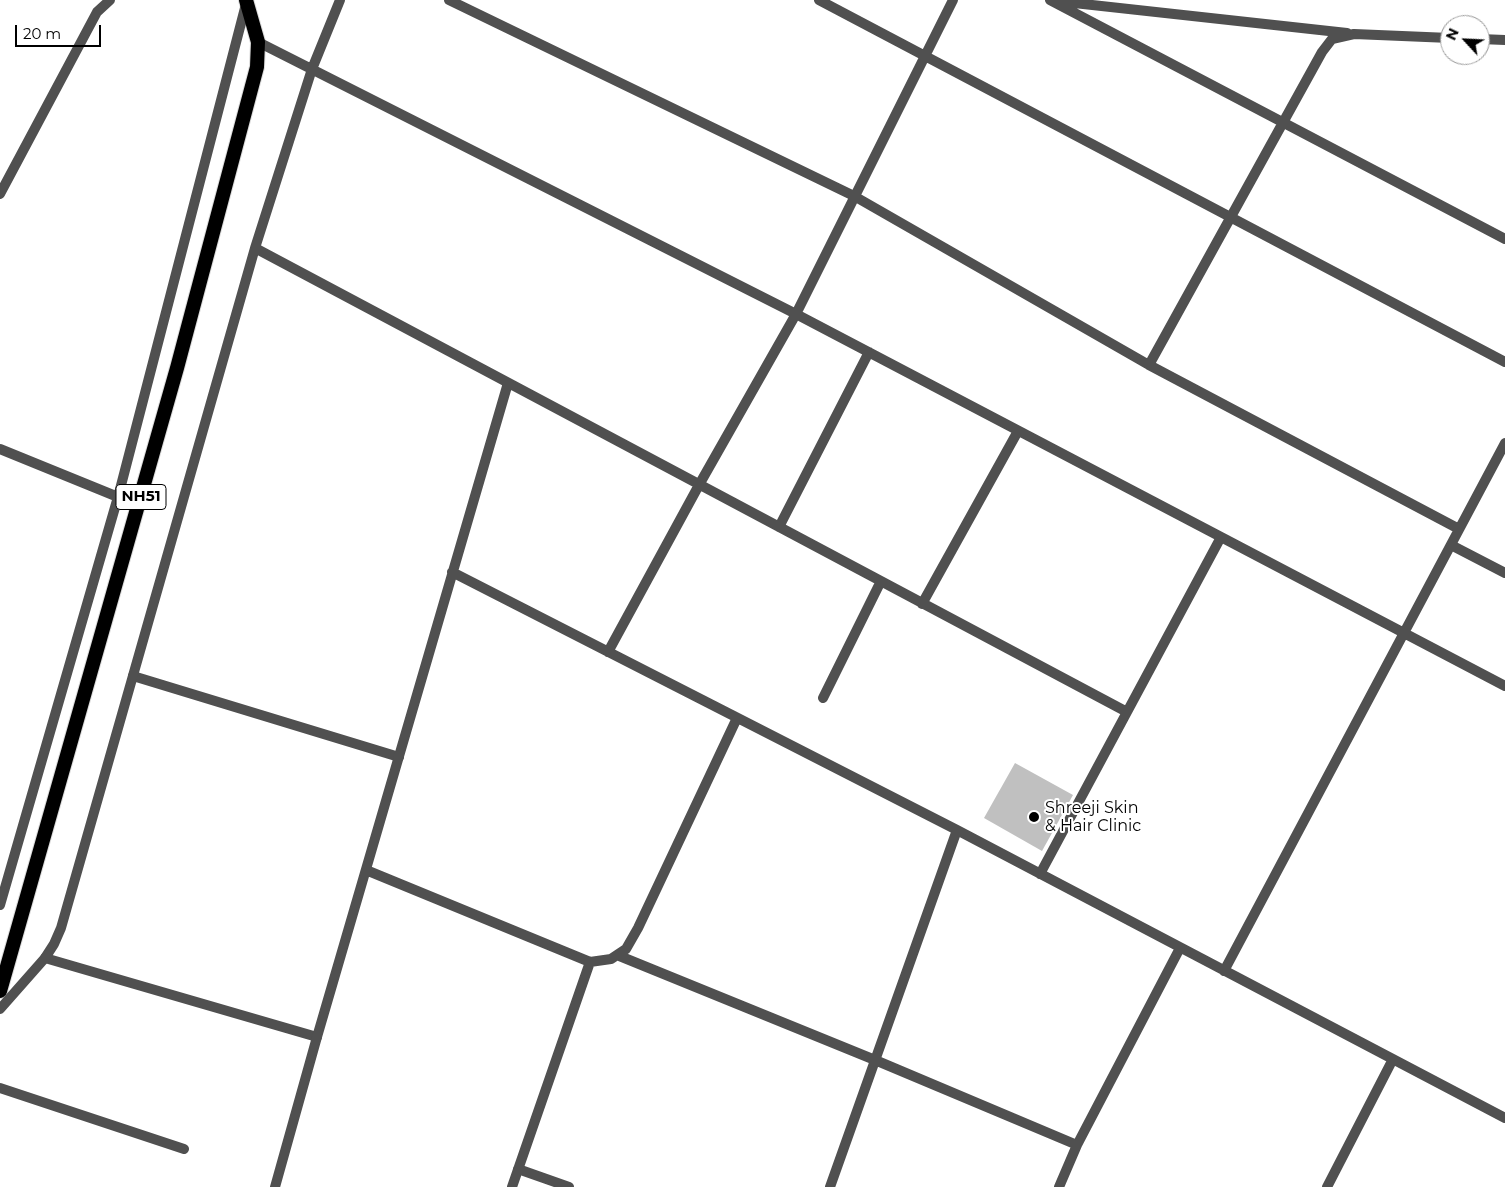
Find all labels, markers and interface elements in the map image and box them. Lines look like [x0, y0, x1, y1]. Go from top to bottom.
scale bar [18, 15, 104, 47]
north arrow [1440, 15, 1490, 65]
text: 20 m [23, 24, 61, 43]
text: N [1442, 25, 1463, 43]
road number: NH51 [116, 484, 166, 510]
place label: Shreeji Skin & Hair Clinic [1045, 798, 1141, 836]
marker: Shreeji Skin & Hair Clinic [1027, 810, 1041, 824]

